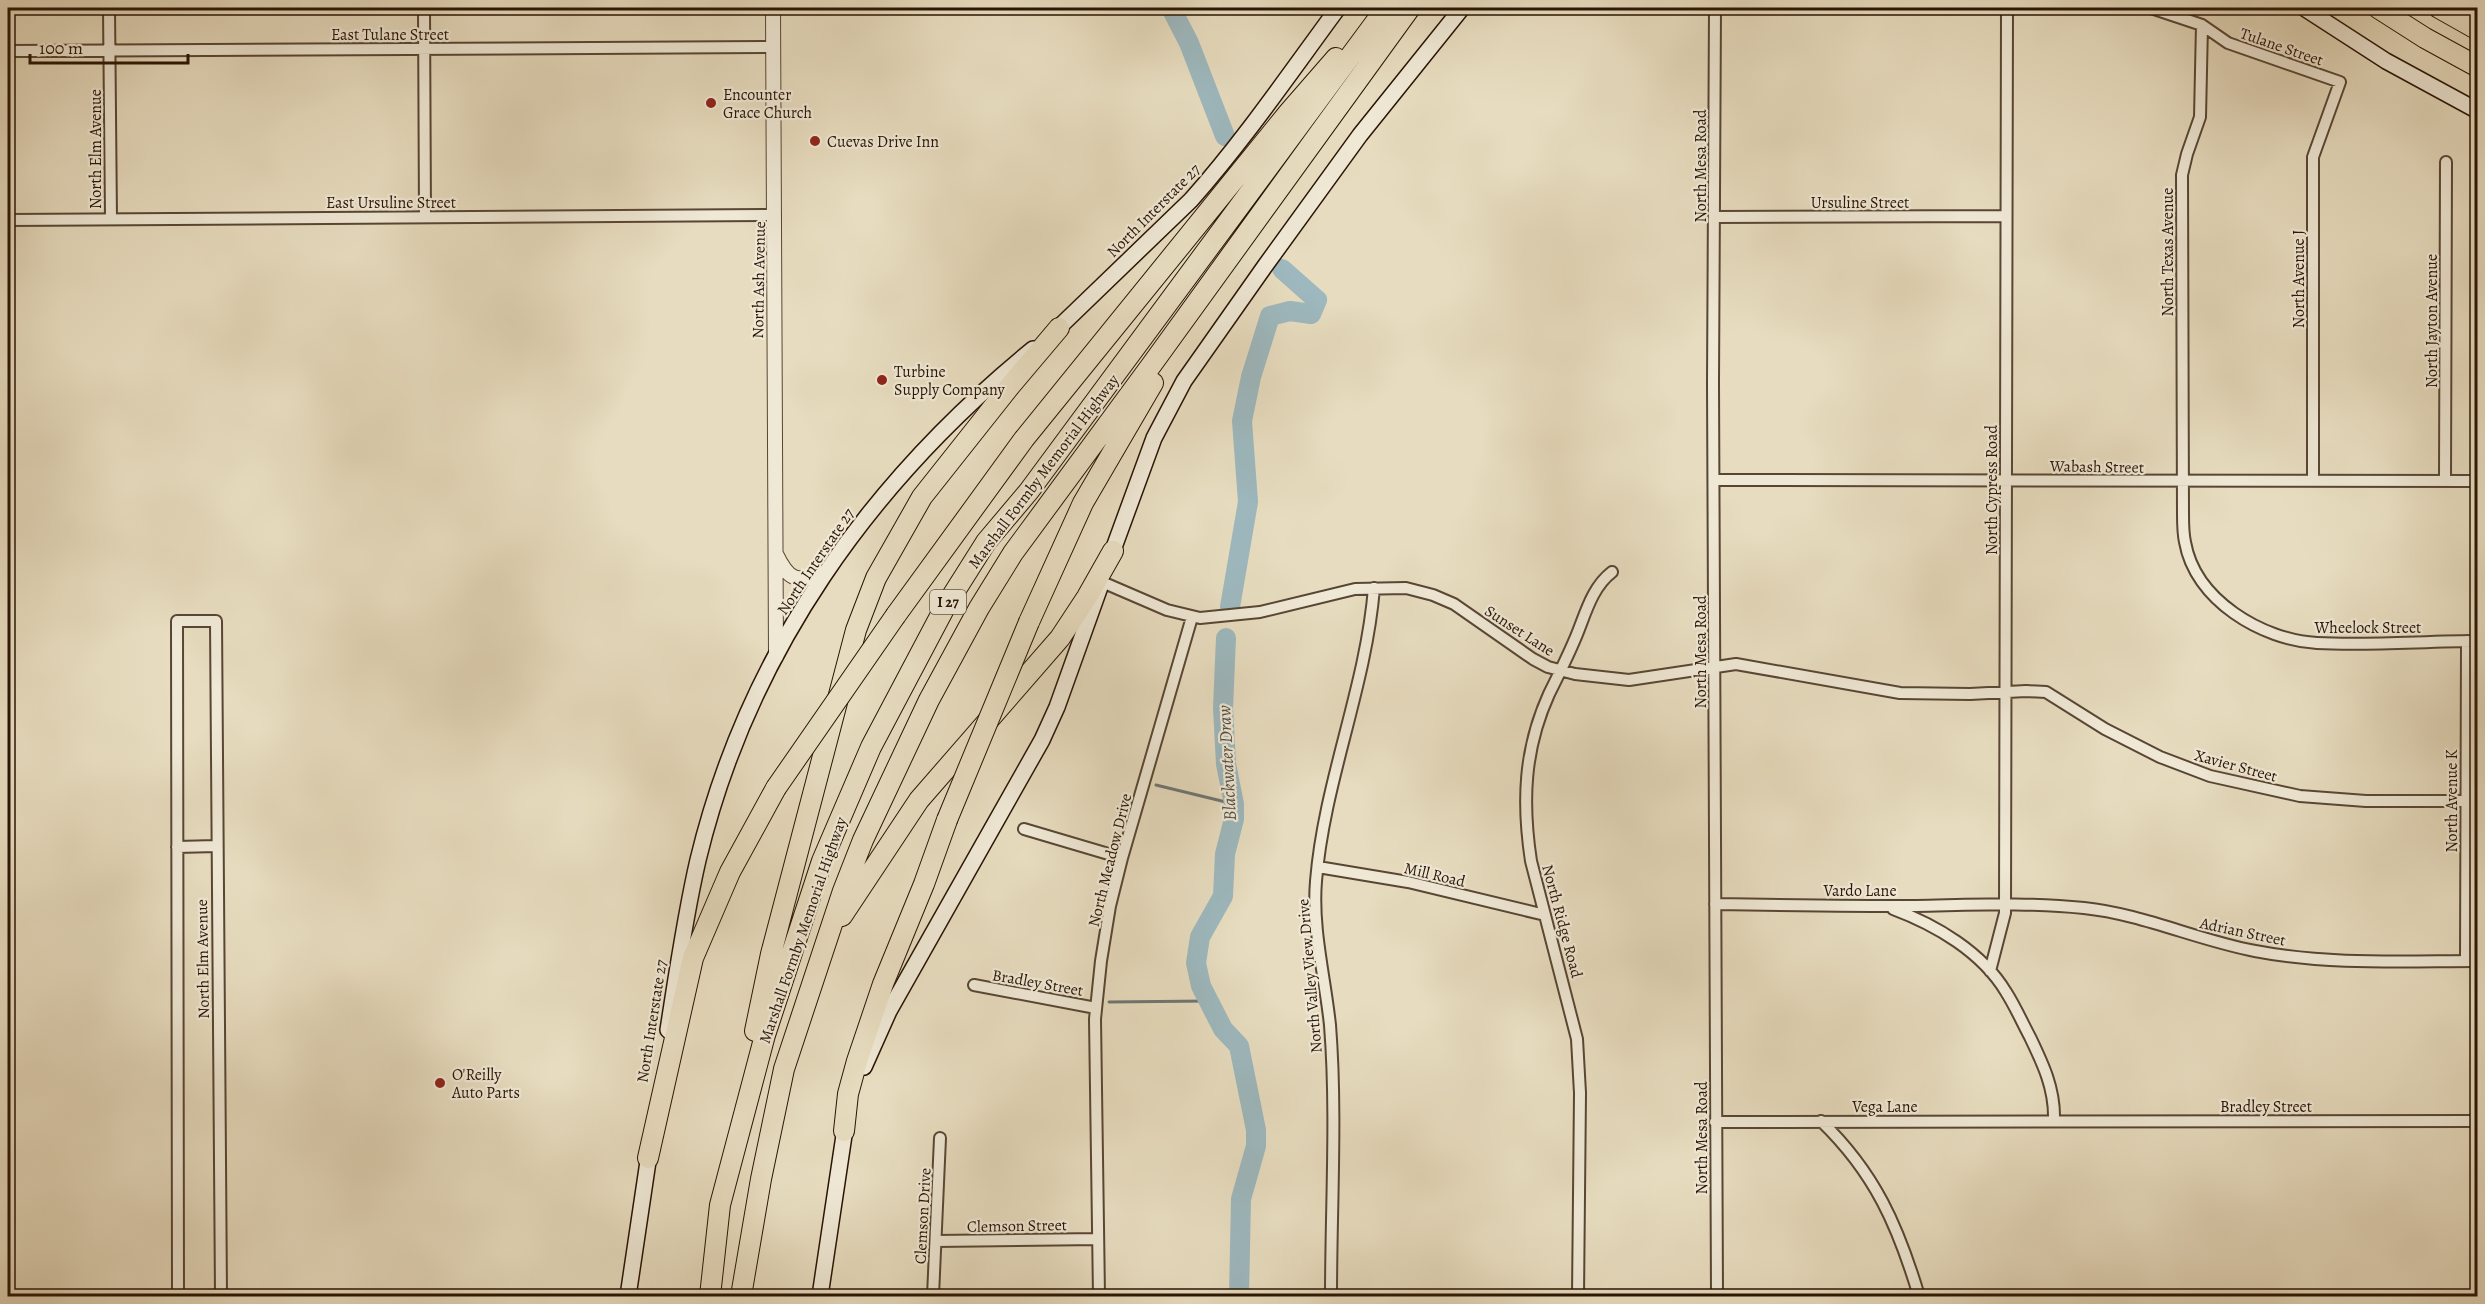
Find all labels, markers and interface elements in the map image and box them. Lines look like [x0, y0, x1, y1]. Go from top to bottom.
street label: Tulane Street [2237, 22, 2326, 71]
street label: East Tulane Street [331, 24, 449, 46]
scale bar [30, 27, 188, 65]
text: 100 m [39, 36, 83, 60]
place label: Encounter Grace Church [723, 84, 813, 124]
street label: North Elm Avenue [85, 89, 107, 209]
marker: Encounter Grace Church [704, 96, 718, 110]
street label: North Mesa Road [1690, 109, 1712, 223]
place label: Cuevas Drive Inn [827, 131, 939, 153]
marker: Cuevas Drive Inn [808, 134, 822, 148]
street label: North Interstate 27 [1102, 159, 1206, 262]
street label: North Texas Avenue [2157, 188, 2179, 316]
street label: East Ursuline Street [326, 192, 456, 214]
street label: Ursuline Street [1811, 192, 1909, 214]
street label: North Ash Avenue [747, 221, 771, 339]
street label: North Avenue J [2288, 230, 2310, 328]
street label: North Jayton Avenue [2421, 254, 2443, 388]
place label: Turbine Supply Company [894, 361, 1006, 401]
street label: Marshall Formby Memorial Highway [963, 369, 1125, 573]
marker: Turbine Supply Company [875, 373, 889, 387]
street label: North Cypress Road [1981, 425, 2003, 555]
street label: Wabash Street [2049, 455, 2144, 479]
street label: North Interstate 27 [772, 504, 860, 619]
road number: I 27 [930, 590, 966, 614]
street label: North Mesa Road [1690, 595, 1712, 709]
street label: Sunset Lane [1480, 600, 1559, 662]
street label: Wheelock Street [2314, 617, 2421, 639]
water label: Blackwater Draw [1212, 704, 1242, 821]
street label: Xavier Street [2192, 744, 2280, 788]
street label: North Avenue K [2441, 749, 2463, 853]
street label: North Meadow Drive [1083, 791, 1137, 929]
street label: Marshall Formby Memorial Highway [754, 813, 852, 1047]
street label: Mill Road [1402, 857, 1468, 893]
street label: North Ridge Road [1536, 862, 1588, 981]
street label: Vardo Lane [1822, 880, 1897, 902]
street label: North Valley View Drive [1292, 898, 1328, 1054]
street label: North Elm Avenue [191, 899, 215, 1019]
street label: Adrian Street [2197, 912, 2288, 952]
street label: North Interstate 27 [631, 958, 673, 1084]
street label: Bradley Street [991, 964, 1085, 1002]
place label: O'Reilly Auto Parts [451, 1064, 520, 1104]
marker: O'Reilly Auto Parts [433, 1076, 447, 1090]
street label: North Mesa Road [1691, 1081, 1713, 1195]
street label: Vega Lane [1851, 1096, 1918, 1118]
street label: Bradley Street [2220, 1096, 2312, 1118]
street label: Clemson Drive [909, 1167, 937, 1265]
street label: Clemson Street [967, 1214, 1067, 1238]

